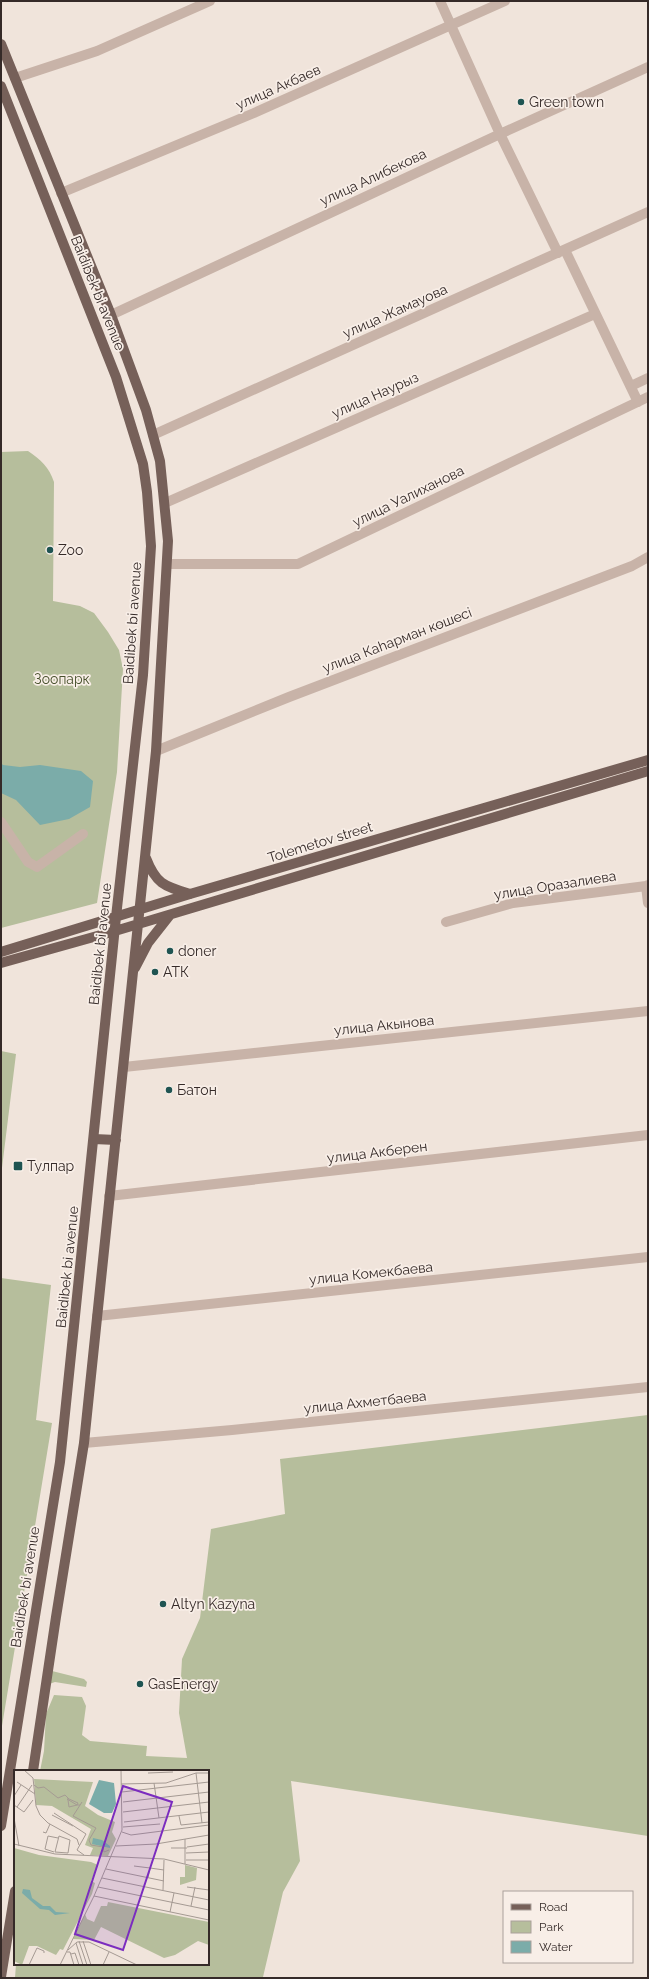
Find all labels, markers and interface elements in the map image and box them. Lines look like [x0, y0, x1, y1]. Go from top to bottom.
street label: улица Акбаев [233, 61, 323, 113]
place label: Green town [529, 94, 604, 110]
marker: Green town [516, 97, 526, 107]
street label: улица Алибекова [317, 145, 429, 209]
street label: Baidibek bi avenue [68, 233, 128, 353]
street label: улица Жамауова [340, 281, 450, 341]
street label: улица Наурыз [329, 369, 421, 421]
street label: улица Уалиханова [350, 462, 466, 530]
place label: Zoo [58, 542, 83, 558]
marker: Zoo [45, 545, 55, 555]
street label: Baidibek bi avenue [120, 561, 144, 685]
street label: улица Каһарман көшесі [320, 604, 474, 676]
park label: Зоопарк [34, 671, 90, 687]
street label: Tolemetov street [266, 818, 375, 866]
street label: улица Оразалиева [493, 867, 617, 903]
street label: Baidibek bi avenue [86, 882, 114, 1006]
place label: doner [178, 943, 216, 959]
marker: doner [165, 946, 175, 956]
place label: АТК [163, 964, 189, 980]
marker: АТК [150, 967, 160, 977]
street label: улица Акынова [333, 1012, 435, 1038]
place label: Батон [177, 1082, 217, 1098]
marker: Батон [164, 1085, 174, 1095]
street label: улица Акберен [326, 1138, 428, 1166]
place label: Тулпар [27, 1158, 75, 1174]
marker: Тулпар [12, 1160, 24, 1172]
street label: Baidibek bi avenue [53, 1205, 81, 1329]
street label: улица Комекбаева [308, 1259, 434, 1287]
street label: улица Ахметбаева [303, 1388, 427, 1416]
street label: Baidibek bi avenue [8, 1525, 42, 1649]
place label: Altyn Kazyna [171, 1596, 255, 1612]
marker: Altyn Kazyna [158, 1599, 168, 1609]
place label: GasEnergy [148, 1676, 219, 1692]
marker: GasEnergy [135, 1679, 145, 1689]
inset map [14, 1770, 209, 1965]
legend [503, 1891, 633, 1963]
text: Road [539, 1900, 568, 1914]
text: Park [539, 1920, 564, 1934]
text: Water [539, 1940, 573, 1954]

